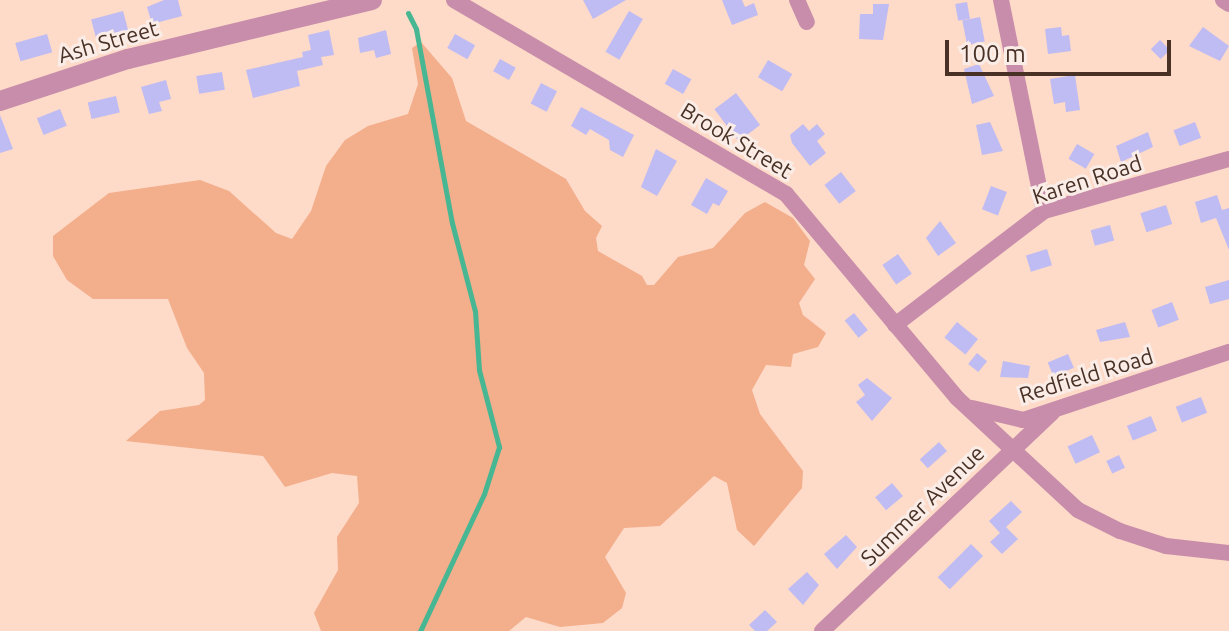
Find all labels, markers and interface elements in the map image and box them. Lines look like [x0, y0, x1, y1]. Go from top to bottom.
street label: Ash Street [55, 14, 161, 68]
scale bar [949, 24, 1175, 74]
text: 100 m [959, 40, 1026, 67]
street label: Brook Street [676, 96, 798, 184]
street label: Karen Road [1029, 149, 1145, 209]
street label: Redfield Road [1016, 342, 1156, 408]
street label: Summer Avenue [855, 439, 989, 571]

